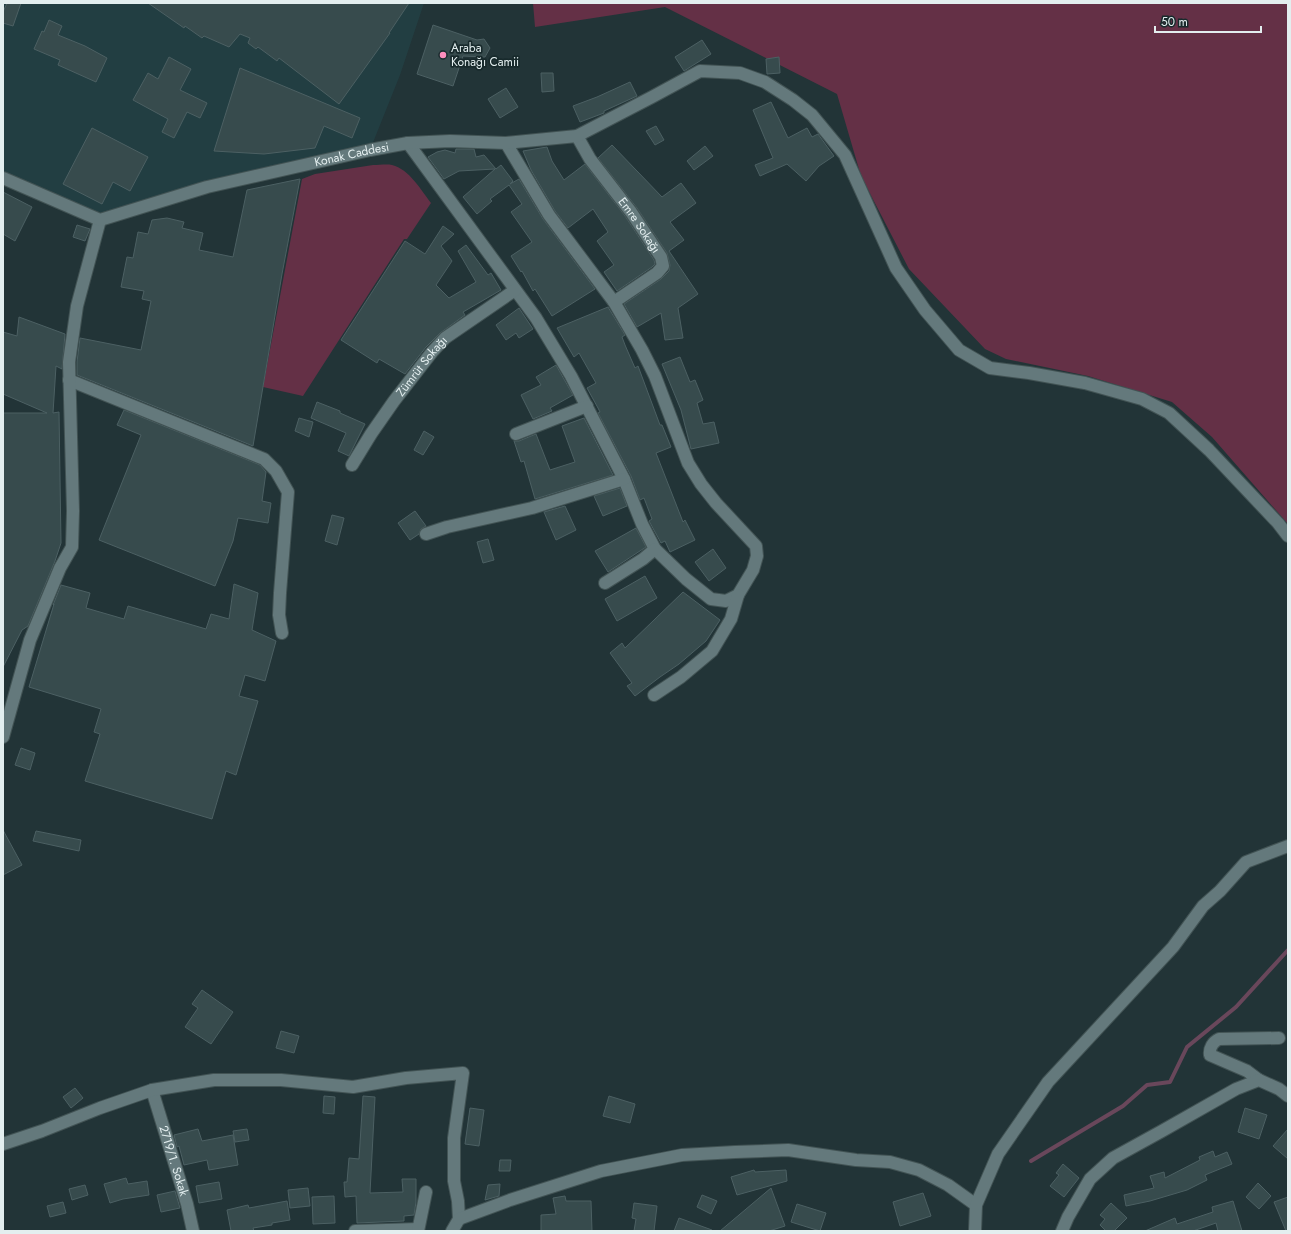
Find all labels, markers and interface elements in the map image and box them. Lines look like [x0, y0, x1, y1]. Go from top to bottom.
scale bar [1155, 8, 1261, 34]
text: 50 m [1161, 13, 1188, 31]
place label: Araba Konağı Camii [451, 39, 519, 71]
marker: Araba Konağı Camii [438, 50, 448, 60]
street label: Konak Caddesi [313, 138, 390, 171]
street label: Emre Sokağı [614, 194, 665, 257]
street label: Zümrüt Sokağı [392, 332, 452, 400]
street label: 2719/1. Sokak [154, 1123, 193, 1199]

